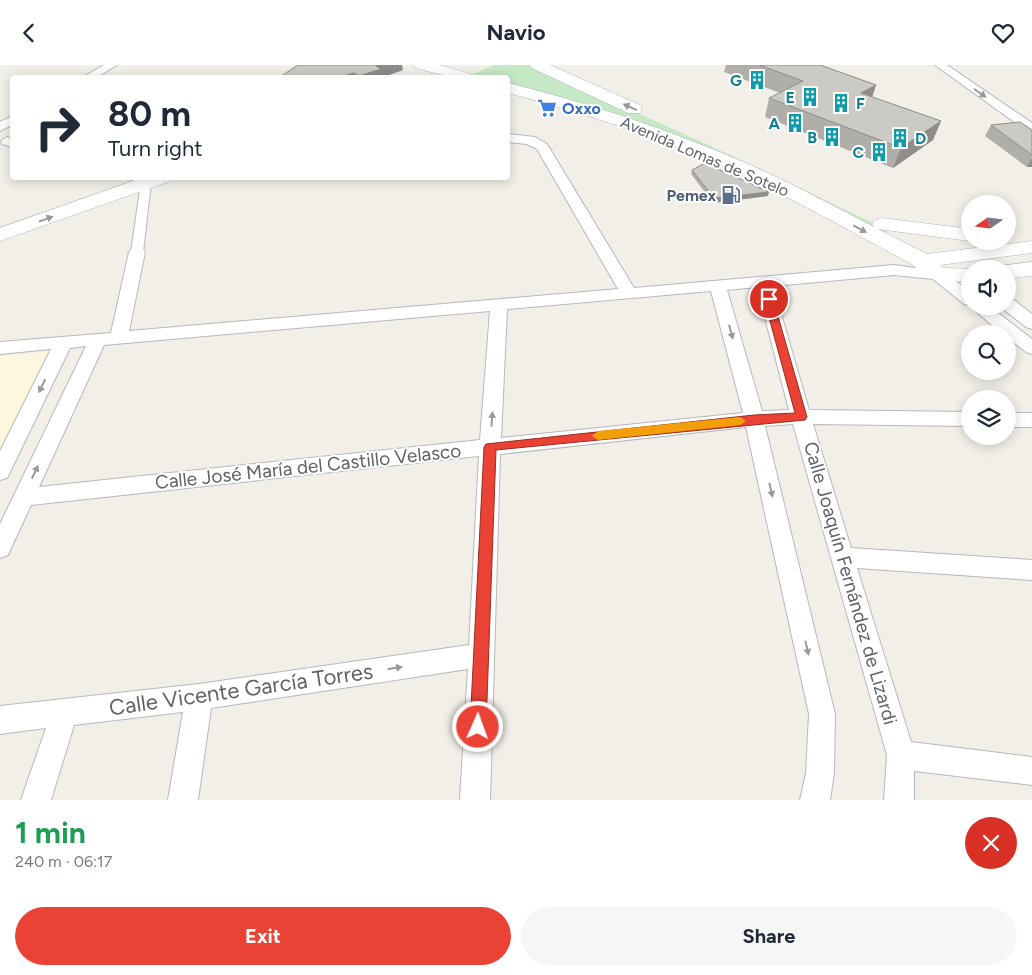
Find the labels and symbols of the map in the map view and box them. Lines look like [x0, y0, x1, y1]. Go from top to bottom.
building icon: G [746, 69, 768, 91]
place label: G [730, 71, 742, 90]
building icon: E [799, 86, 821, 108]
place label: E [786, 88, 795, 107]
one-way arrow [973, 88, 987, 98]
building icon: F [830, 92, 852, 114]
place label: F [856, 94, 865, 113]
supermarket icon: Oxxo [536, 97, 558, 119]
place label: Oxxo [562, 99, 601, 118]
one-way arrow [623, 103, 637, 111]
street label: Avenida Lomas de Sotelo [618, 112, 792, 201]
building icon: A [784, 112, 806, 134]
place label: A [769, 114, 781, 133]
building icon: B [821, 126, 843, 148]
building icon: D [889, 127, 911, 149]
place label: B [807, 128, 817, 147]
place label: D [915, 129, 926, 148]
building icon: C [868, 141, 890, 163]
place label: C [852, 143, 864, 162]
fuel station icon: Pemex [720, 184, 742, 206]
place label: Pemex [667, 186, 716, 205]
north arrow [961, 195, 1016, 250]
one-way arrow [39, 215, 54, 223]
one-way arrow [853, 225, 868, 233]
pin [748, 278, 790, 320]
one-way arrow [727, 325, 735, 340]
one-way arrow [38, 379, 46, 394]
one-way arrow [488, 411, 496, 427]
street label: Calle José María del Castillo Velasco [154, 439, 462, 494]
street label: Calle Joaquín Fernández de Lizardi [799, 439, 902, 727]
one-way arrow [31, 465, 39, 479]
one-way arrow [767, 483, 775, 498]
one-way arrow [803, 641, 811, 656]
street label: Calle Vicente García Torres [107, 658, 375, 721]
one-way arrow [388, 664, 404, 672]
position arrow [451, 700, 503, 752]

